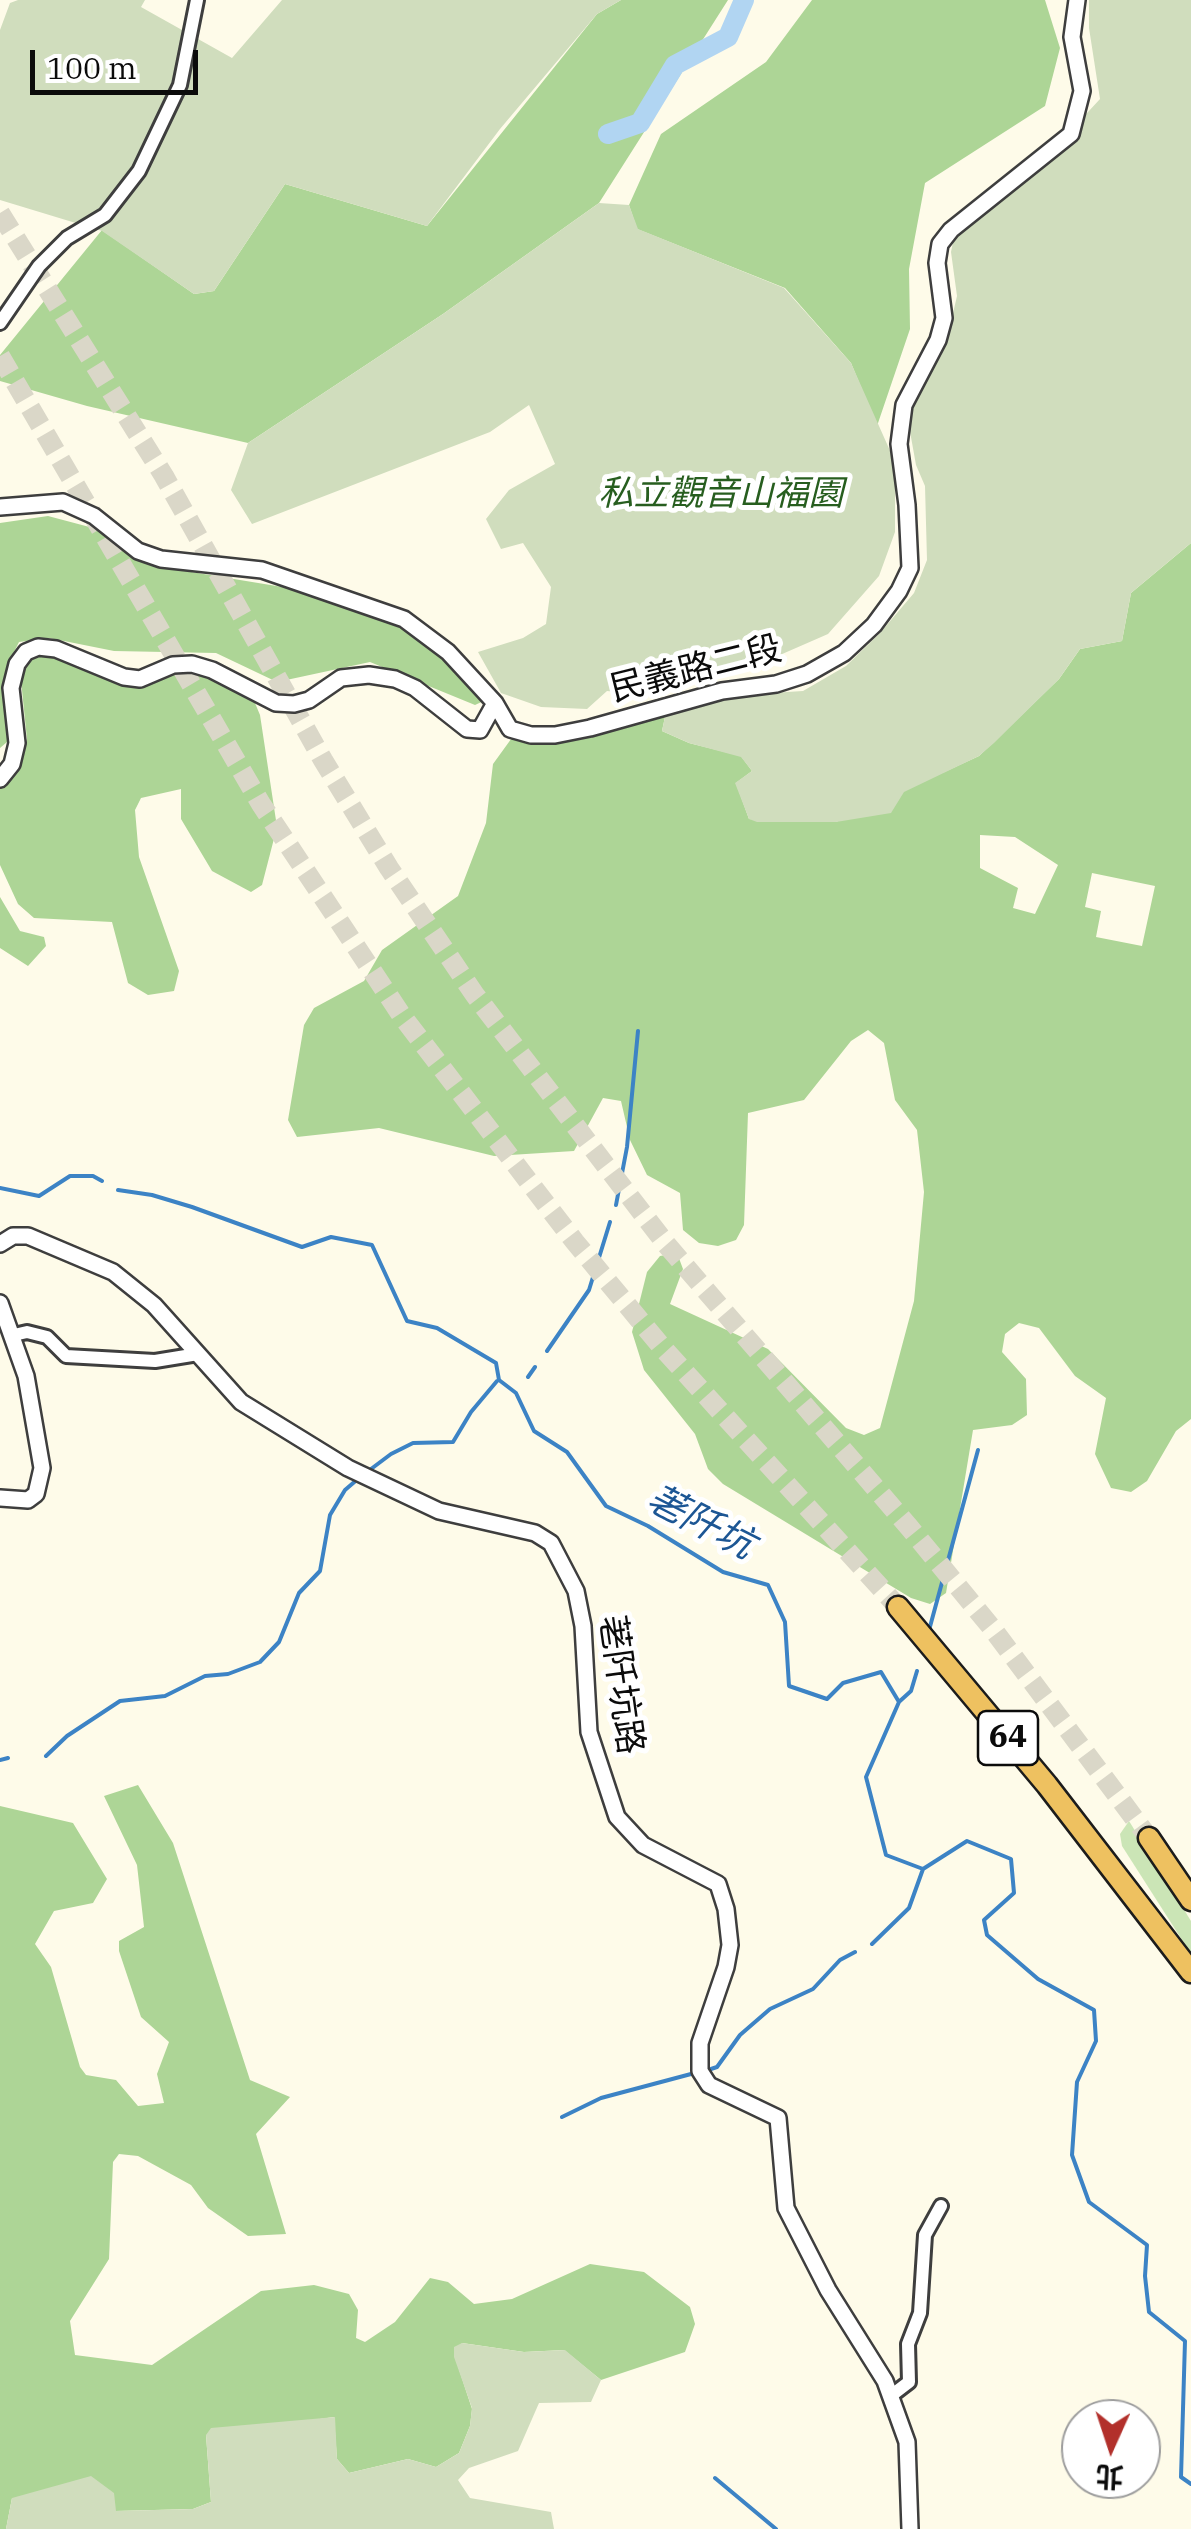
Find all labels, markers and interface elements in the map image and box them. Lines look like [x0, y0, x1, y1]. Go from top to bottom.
scale bar [35, 30, 202, 92]
text: 100 m [47, 48, 137, 87]
park label: 私立觀音山福園 [599, 474, 843, 516]
street label: 民義路二段 [606, 628, 786, 712]
water label: 荖阡坑 [639, 1477, 761, 1569]
street label: 荖阡坑路 [589, 1613, 651, 1757]
road number: 64 [978, 1711, 1038, 1765]
north arrow [1061, 2399, 1161, 2499]
text: 北 [1095, 2458, 1124, 2497]

